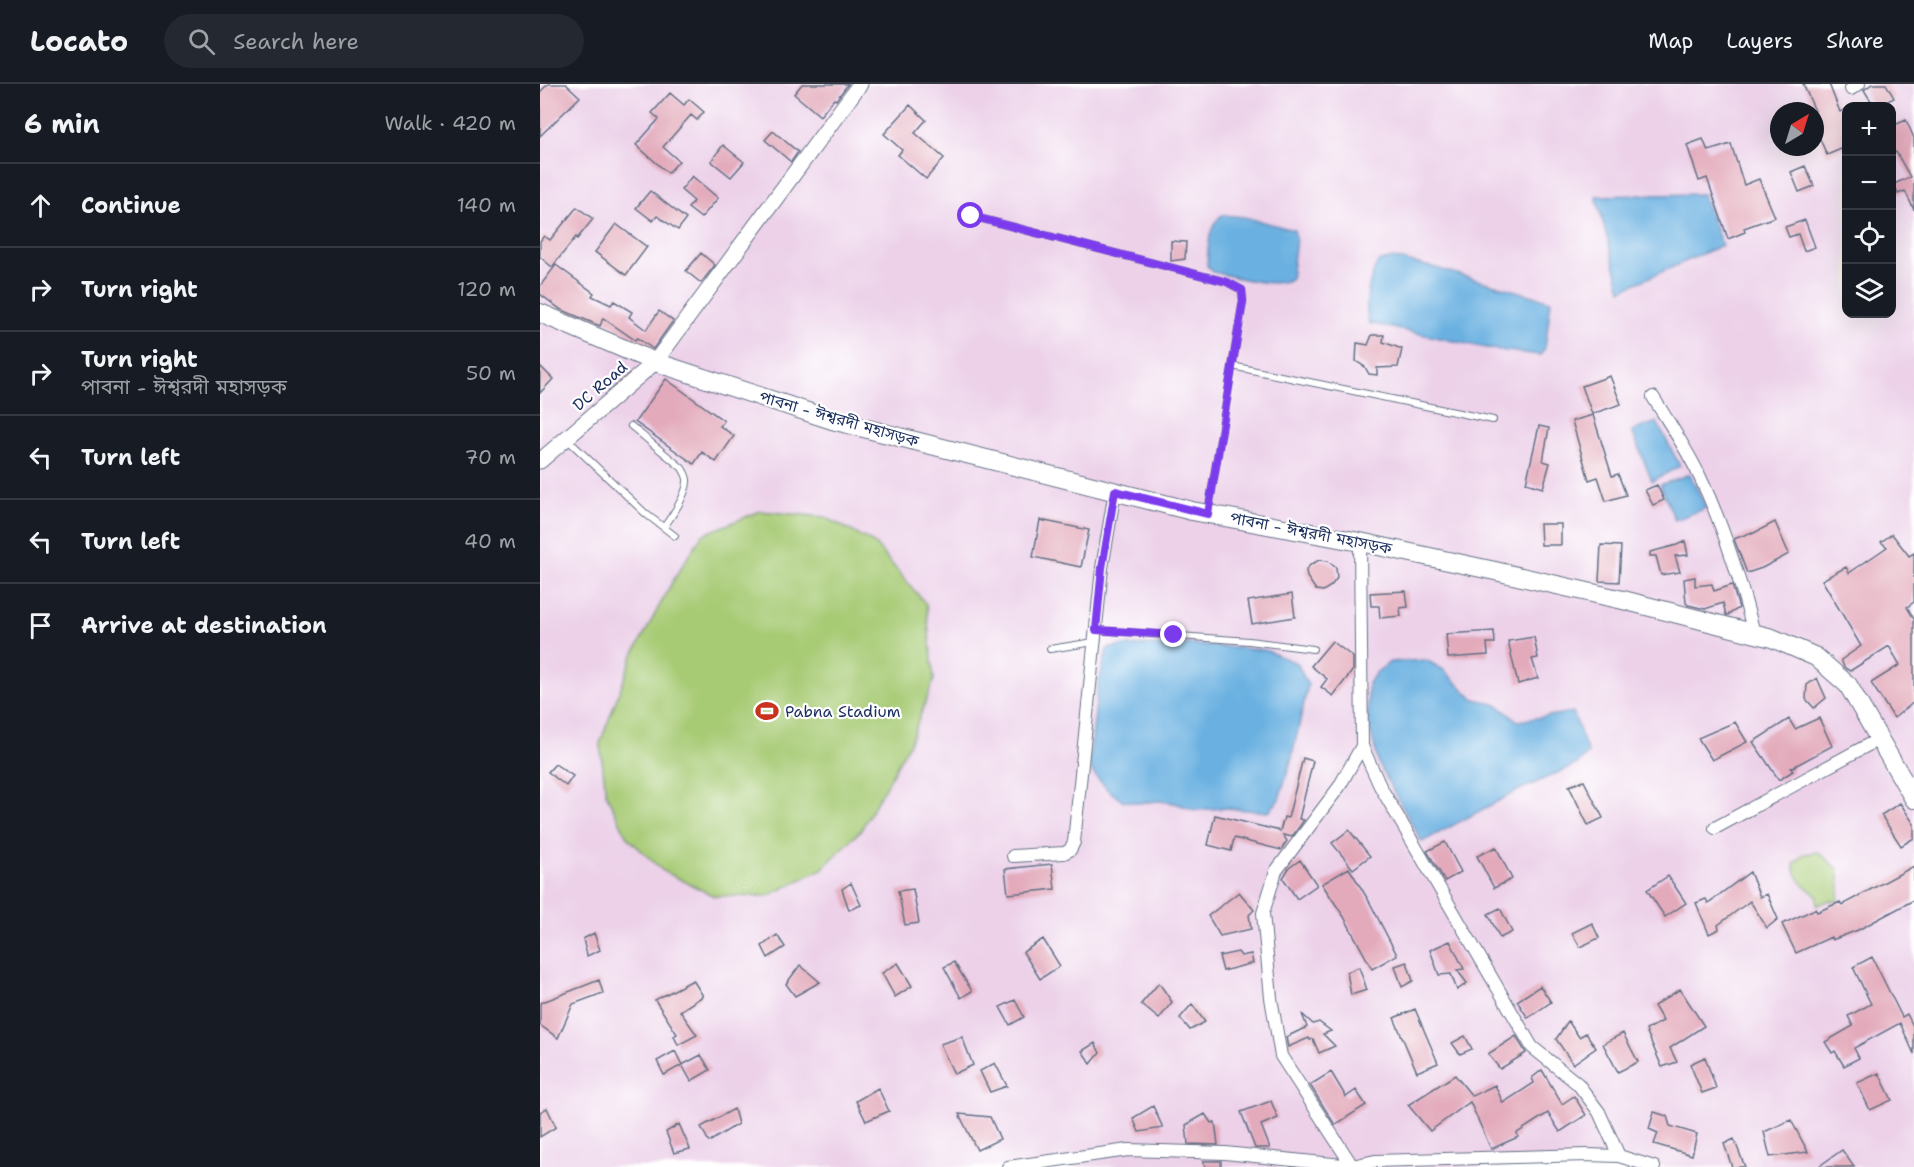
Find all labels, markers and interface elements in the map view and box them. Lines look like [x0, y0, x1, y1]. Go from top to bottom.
search box [164, 14, 584, 68]
text: Locato [30, 22, 128, 60]
icon: search [185, 25, 218, 58]
text: Search here [233, 27, 359, 56]
text: Map [1648, 27, 1693, 55]
text: Layers [1726, 27, 1793, 55]
text: Share [1826, 27, 1884, 55]
north arrow [1770, 102, 1824, 156]
map controls [1842, 102, 1896, 318]
button: + [1842, 102, 1896, 156]
text: 6 min [24, 106, 100, 141]
text: Walk · 420 m [384, 110, 516, 136]
button: − [1842, 156, 1896, 210]
icon: ahead [24, 189, 57, 222]
text: Continue [81, 191, 181, 220]
text: 140 m [457, 192, 516, 218]
route start [957, 202, 983, 228]
button: locate [1842, 210, 1896, 264]
button: layers [1842, 264, 1896, 318]
icon: right [24, 273, 57, 306]
text: Turn right [81, 275, 198, 304]
text: 120 m [457, 276, 516, 302]
text: Turn right [81, 345, 198, 374]
street label: DC Road [568, 356, 632, 416]
icon: right [24, 357, 57, 390]
text: 50 m [466, 360, 516, 386]
text: পাবনা - ঈশ্বরদী মহাসড়ক [81, 374, 287, 400]
street label: পাবনা - ঈশ্বরদী মহাসড়ক [757, 386, 922, 452]
icon: left [24, 441, 57, 474]
text: Turn left [81, 443, 180, 472]
text: 70 m [464, 444, 516, 470]
street label: পাবনা - ঈশ্বরদী মহাসড়ক [1228, 507, 1395, 559]
icon: left [24, 525, 57, 558]
text: Turn left [81, 527, 180, 556]
text: 40 m [464, 528, 516, 554]
icon: arrive [24, 609, 57, 642]
text: Arrive at destination [81, 611, 327, 640]
route end [1160, 621, 1186, 647]
sports icon: Pabna Stadium [754, 698, 780, 724]
place label: Pabna Stadium [785, 701, 901, 722]

